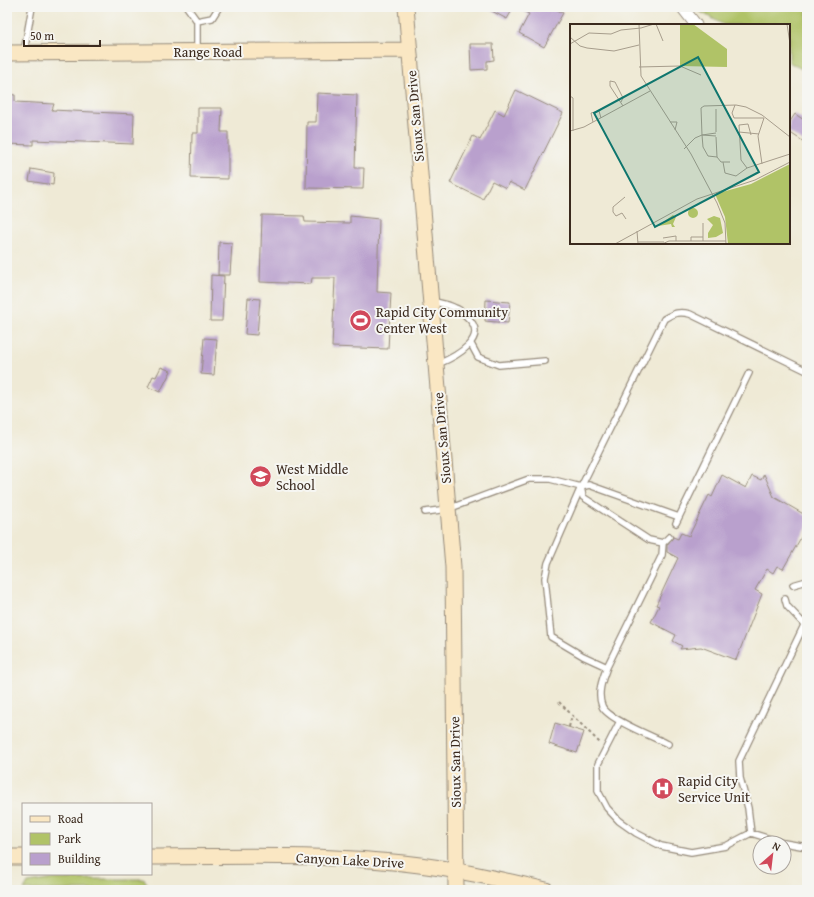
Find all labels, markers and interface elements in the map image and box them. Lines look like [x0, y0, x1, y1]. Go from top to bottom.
scale bar [24, 22, 100, 48]
inset map [570, 24, 790, 244]
text: 50 m [30, 27, 54, 44]
street label: Range Road [174, 42, 243, 62]
street label: Sioux San Drive [401, 69, 429, 162]
place label: Rapid City Community Center West [376, 302, 508, 338]
sports icon: Rapid City Community Center West [348, 307, 374, 333]
street label: Sioux San Drive [428, 391, 456, 484]
place label: West Middle School [276, 459, 349, 495]
school or university icon: West Middle School [248, 464, 274, 490]
street label: Sioux San Drive [444, 716, 466, 808]
place label: Rapid City Service Unit [678, 771, 750, 807]
hospital icon: Rapid City Service Unit [649, 776, 675, 802]
legend [22, 803, 152, 875]
text: Road [58, 810, 84, 827]
text: Park [58, 830, 82, 847]
north arrow [752, 835, 792, 875]
text: N [770, 837, 784, 855]
street label: Canyon Lake Drive [295, 847, 405, 873]
text: Building [58, 850, 101, 867]

